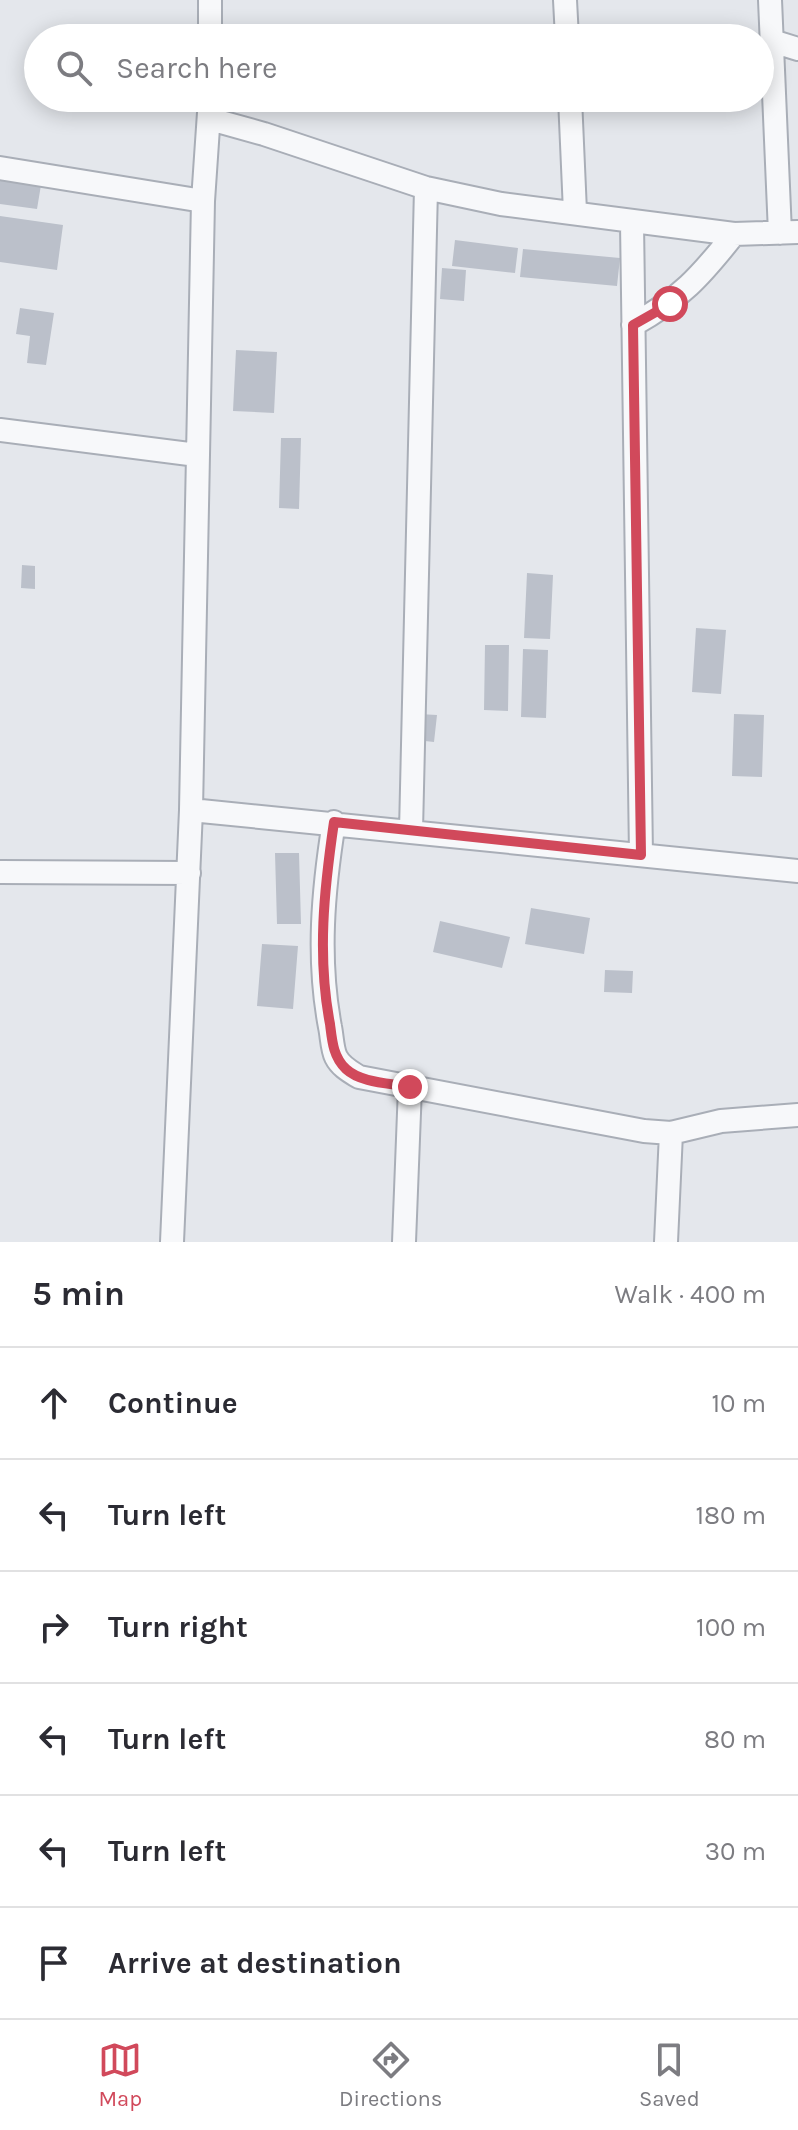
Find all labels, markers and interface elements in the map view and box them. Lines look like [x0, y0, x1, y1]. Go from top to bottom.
search box [24, 24, 774, 112]
icon: search [52, 46, 96, 90]
text: Search here [116, 50, 277, 86]
route start [652, 286, 688, 322]
route end [392, 1069, 428, 1105]
text: 5 min [32, 1274, 125, 1314]
text: Walk · 400 m [614, 1279, 766, 1310]
icon: ahead [32, 1381, 76, 1425]
text: Continue [108, 1385, 238, 1421]
text: 10 m [711, 1388, 766, 1419]
icon: left [32, 1493, 76, 1537]
text: Turn left [108, 1497, 226, 1533]
text: 180 m [696, 1500, 766, 1531]
icon: right [32, 1605, 76, 1649]
text: Turn right [108, 1609, 248, 1645]
text: 100 m [696, 1612, 766, 1643]
icon: left [32, 1717, 76, 1761]
text: Turn left [108, 1721, 226, 1757]
text: 80 m [704, 1724, 766, 1755]
icon: left [32, 1829, 76, 1873]
text: Turn left [108, 1833, 226, 1869]
text: 30 m [705, 1836, 766, 1867]
icon: arrive [32, 1941, 76, 1985]
text: Arrive at destination [108, 1945, 402, 1981]
tab: Map [98, 2038, 142, 2112]
tab: Directions [339, 2038, 442, 2112]
tab: Saved [639, 2038, 700, 2112]

